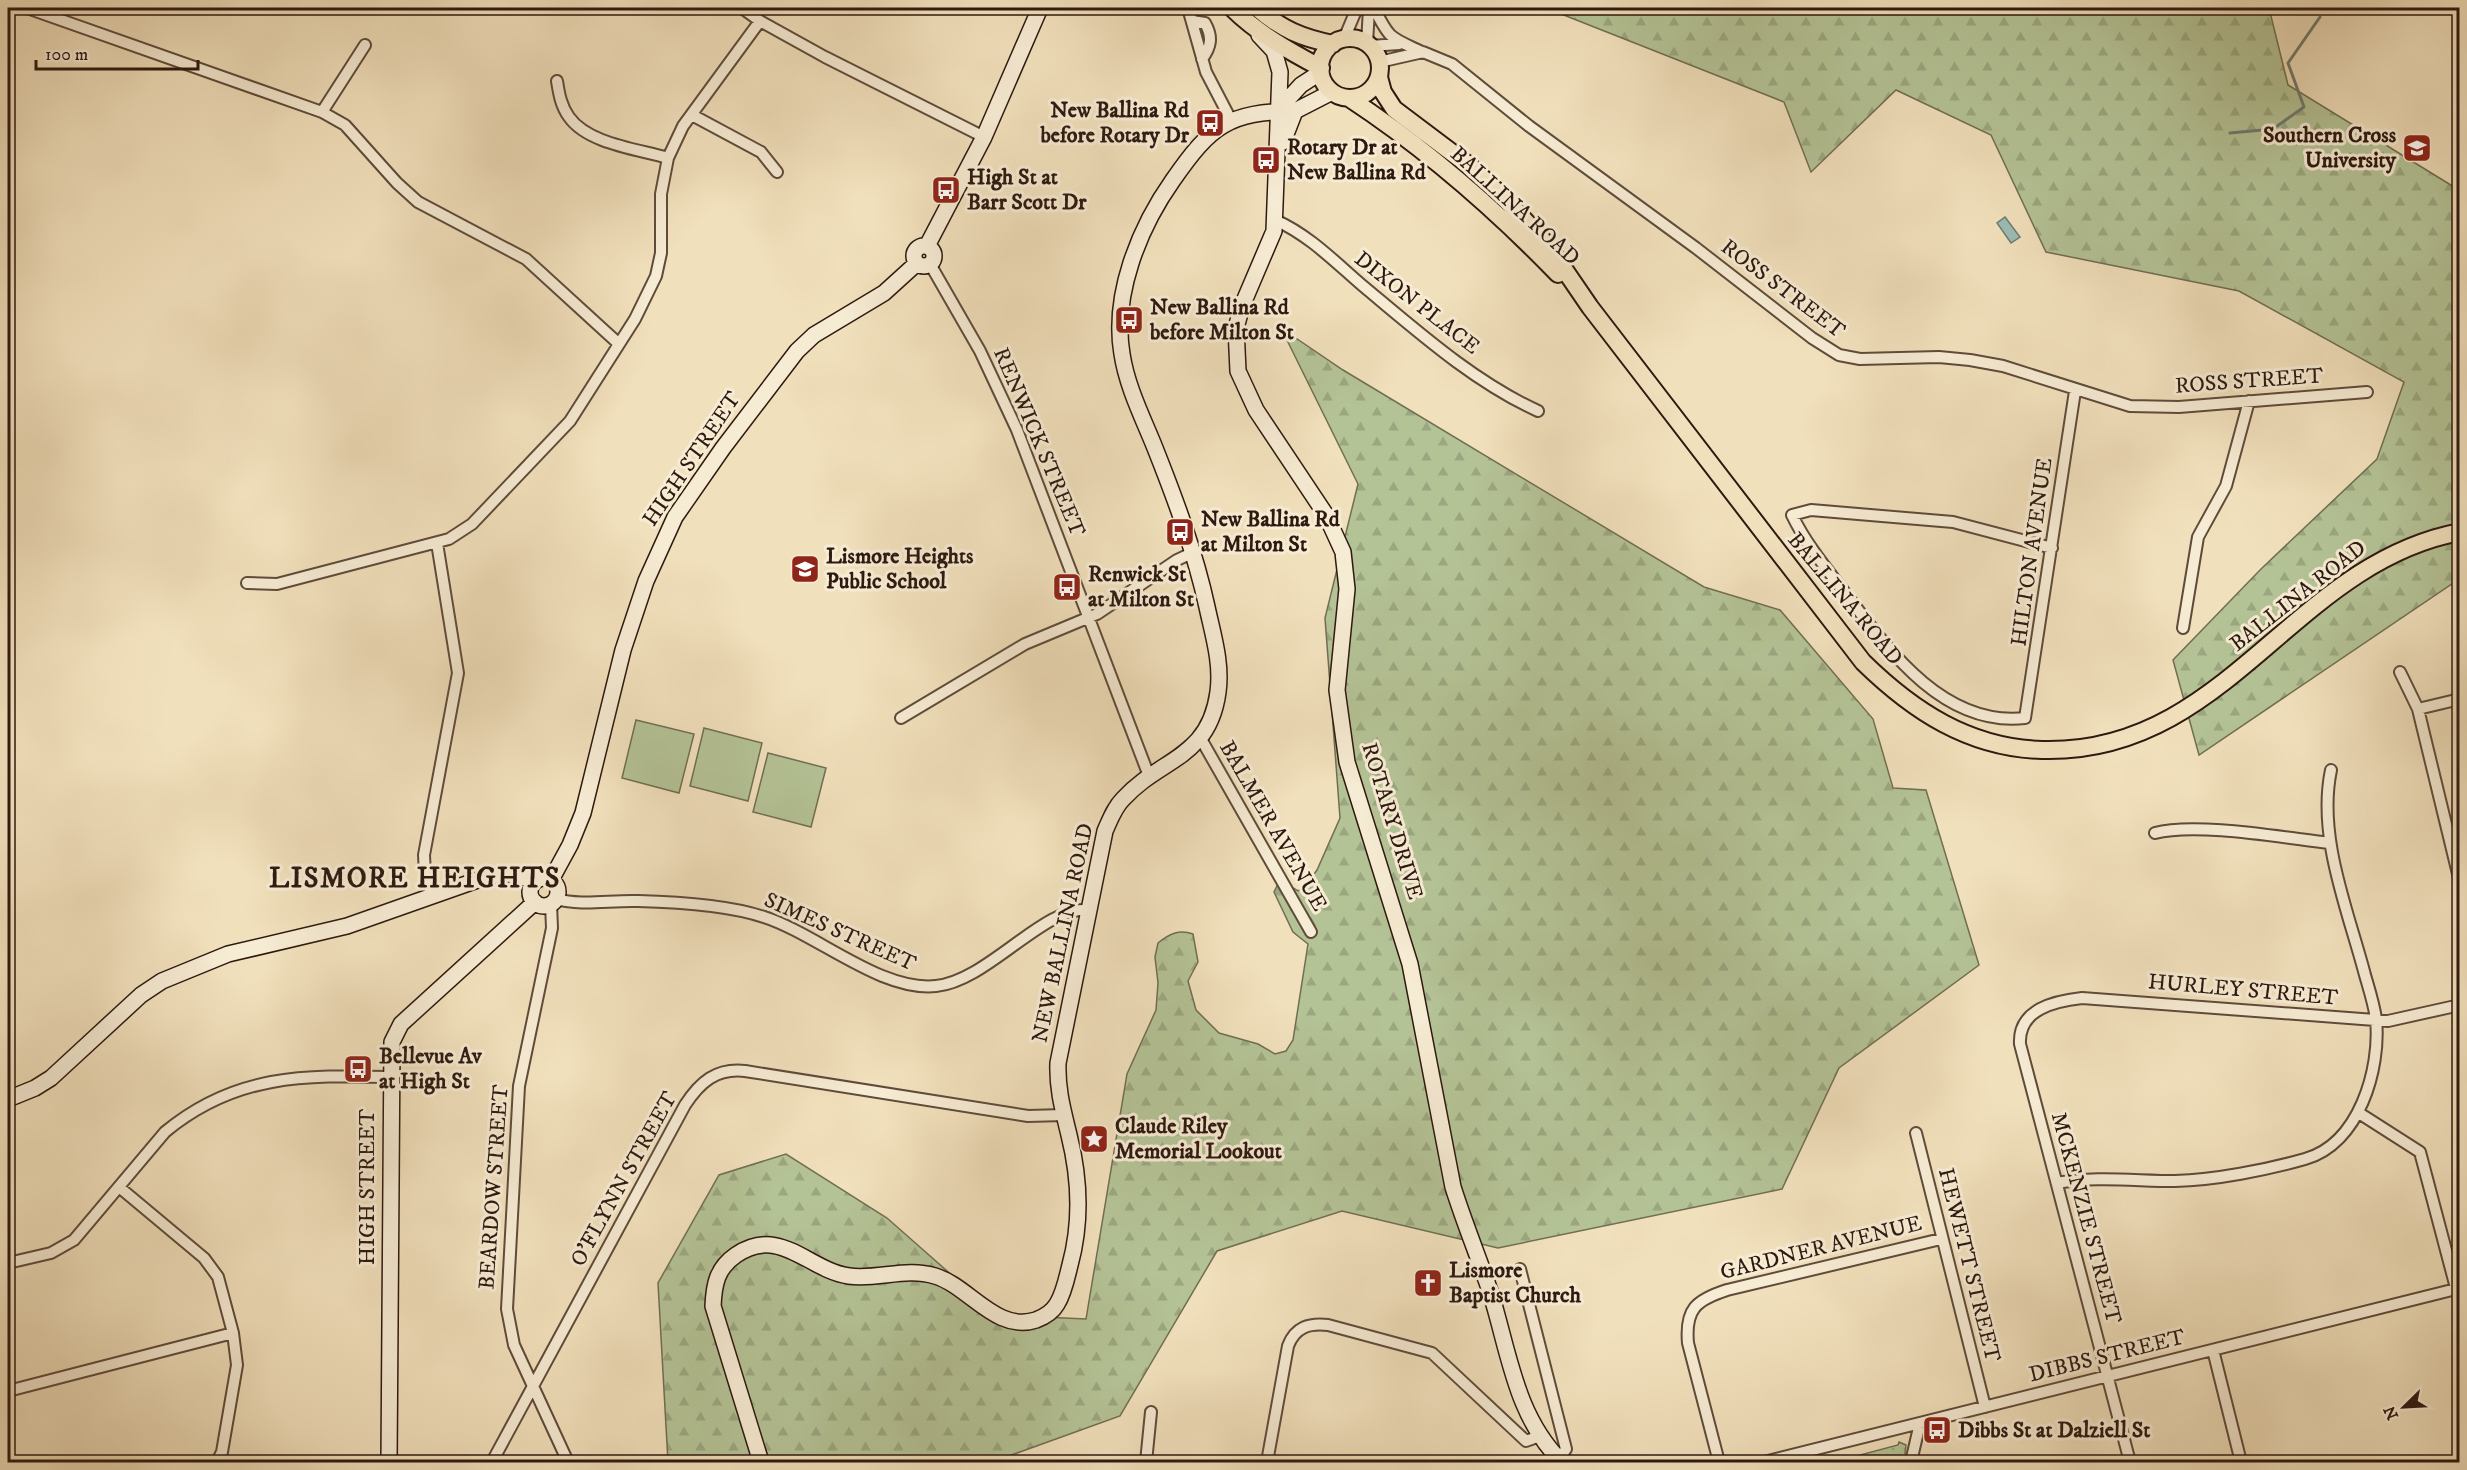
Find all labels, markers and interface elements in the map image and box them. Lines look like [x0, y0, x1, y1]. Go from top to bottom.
scale bar [36, 33, 198, 71]
text: 100 m [45, 44, 88, 66]
place label: New Ballina Rd before Rotary Dr [1040, 97, 1190, 149]
bus stop icon: New Ballina Rd before Rotary Dr [1194, 107, 1226, 139]
place label: Southern Cross University [2263, 122, 2397, 174]
school or university icon: Southern Cross University [2401, 132, 2433, 164]
place label: Rotary Dr at New Ballina Rd [1287, 134, 1427, 186]
street label: BALLINA ROAD [1445, 141, 1585, 271]
bus stop icon: Rotary Dr at New Ballina Rd [1250, 144, 1282, 176]
place label: High St at Barr Scott Dr [967, 164, 1087, 216]
bus stop icon: High St at Barr Scott Dr [930, 174, 962, 206]
street label: ROSS STREET [1716, 234, 1851, 345]
street label: DIXON PLACE [1349, 246, 1485, 360]
place label: New Ballina Rd before Milton St [1149, 294, 1294, 346]
bus stop icon: New Ballina Rd before Milton St [1113, 304, 1145, 336]
street label: RENWICK STREET [987, 343, 1091, 541]
street label: ROSS STREET [2174, 362, 2324, 400]
street label: HIGH STREET [637, 386, 747, 531]
street label: HILTON AVENUE [2005, 456, 2059, 648]
place label: New Ballina Rd at Milton St [1201, 506, 1341, 558]
bus stop icon: New Ballina Rd at Milton St [1164, 516, 1196, 548]
street label: BALLINA ROAD [1782, 527, 1908, 671]
street label: BALLINA ROAD [2225, 534, 2371, 658]
place label: Lismore Heights Public School [826, 543, 974, 595]
school or university icon: Lismore Heights Public School [789, 553, 821, 585]
place label: Renwick St at Milton St [1088, 561, 1194, 613]
bus stop icon: Renwick St at Milton St [1051, 571, 1083, 603]
street label: BALMER AVENUE [1213, 736, 1333, 916]
street label: ROTARY DRIVE [1355, 739, 1429, 903]
street label: NEW BALLINA ROAD [1027, 821, 1099, 1045]
district label: LISMORE HEIGHTS [269, 861, 561, 896]
street label: SIMES STREET [760, 886, 920, 978]
street label: HURLEY STREET [2147, 968, 2340, 1012]
place label: Bellevue Av at High St [379, 1043, 483, 1095]
bus stop icon: Bellevue Av at High St [342, 1053, 374, 1085]
street label: BEARDOW STREET [473, 1083, 515, 1290]
street label: O'FLYNN STREET [565, 1087, 683, 1271]
street label: HIGH STREET [354, 1108, 381, 1265]
street label: MCKENZIE STREET [2045, 1109, 2127, 1327]
place label: Claude Riley Memorial Lookout [1115, 1113, 1282, 1165]
place icon: Claude Riley Memorial Lookout [1078, 1123, 1110, 1155]
street label: HEWETT STREET [1932, 1165, 2006, 1365]
street label: GARDNER AVENUE [1717, 1210, 1925, 1286]
place label: Lismore Baptist Church [1449, 1257, 1581, 1309]
church icon: Lismore Baptist Church [1412, 1267, 1444, 1299]
street label: DIBBS STREET [2026, 1323, 2188, 1388]
north arrow [2374, 1377, 2434, 1437]
text: N [2379, 1403, 2403, 1423]
bus stop icon: Dibbs St at Dalziell St [1921, 1414, 1953, 1446]
place label: Dibbs St at Dalziell St [1958, 1417, 2150, 1444]

